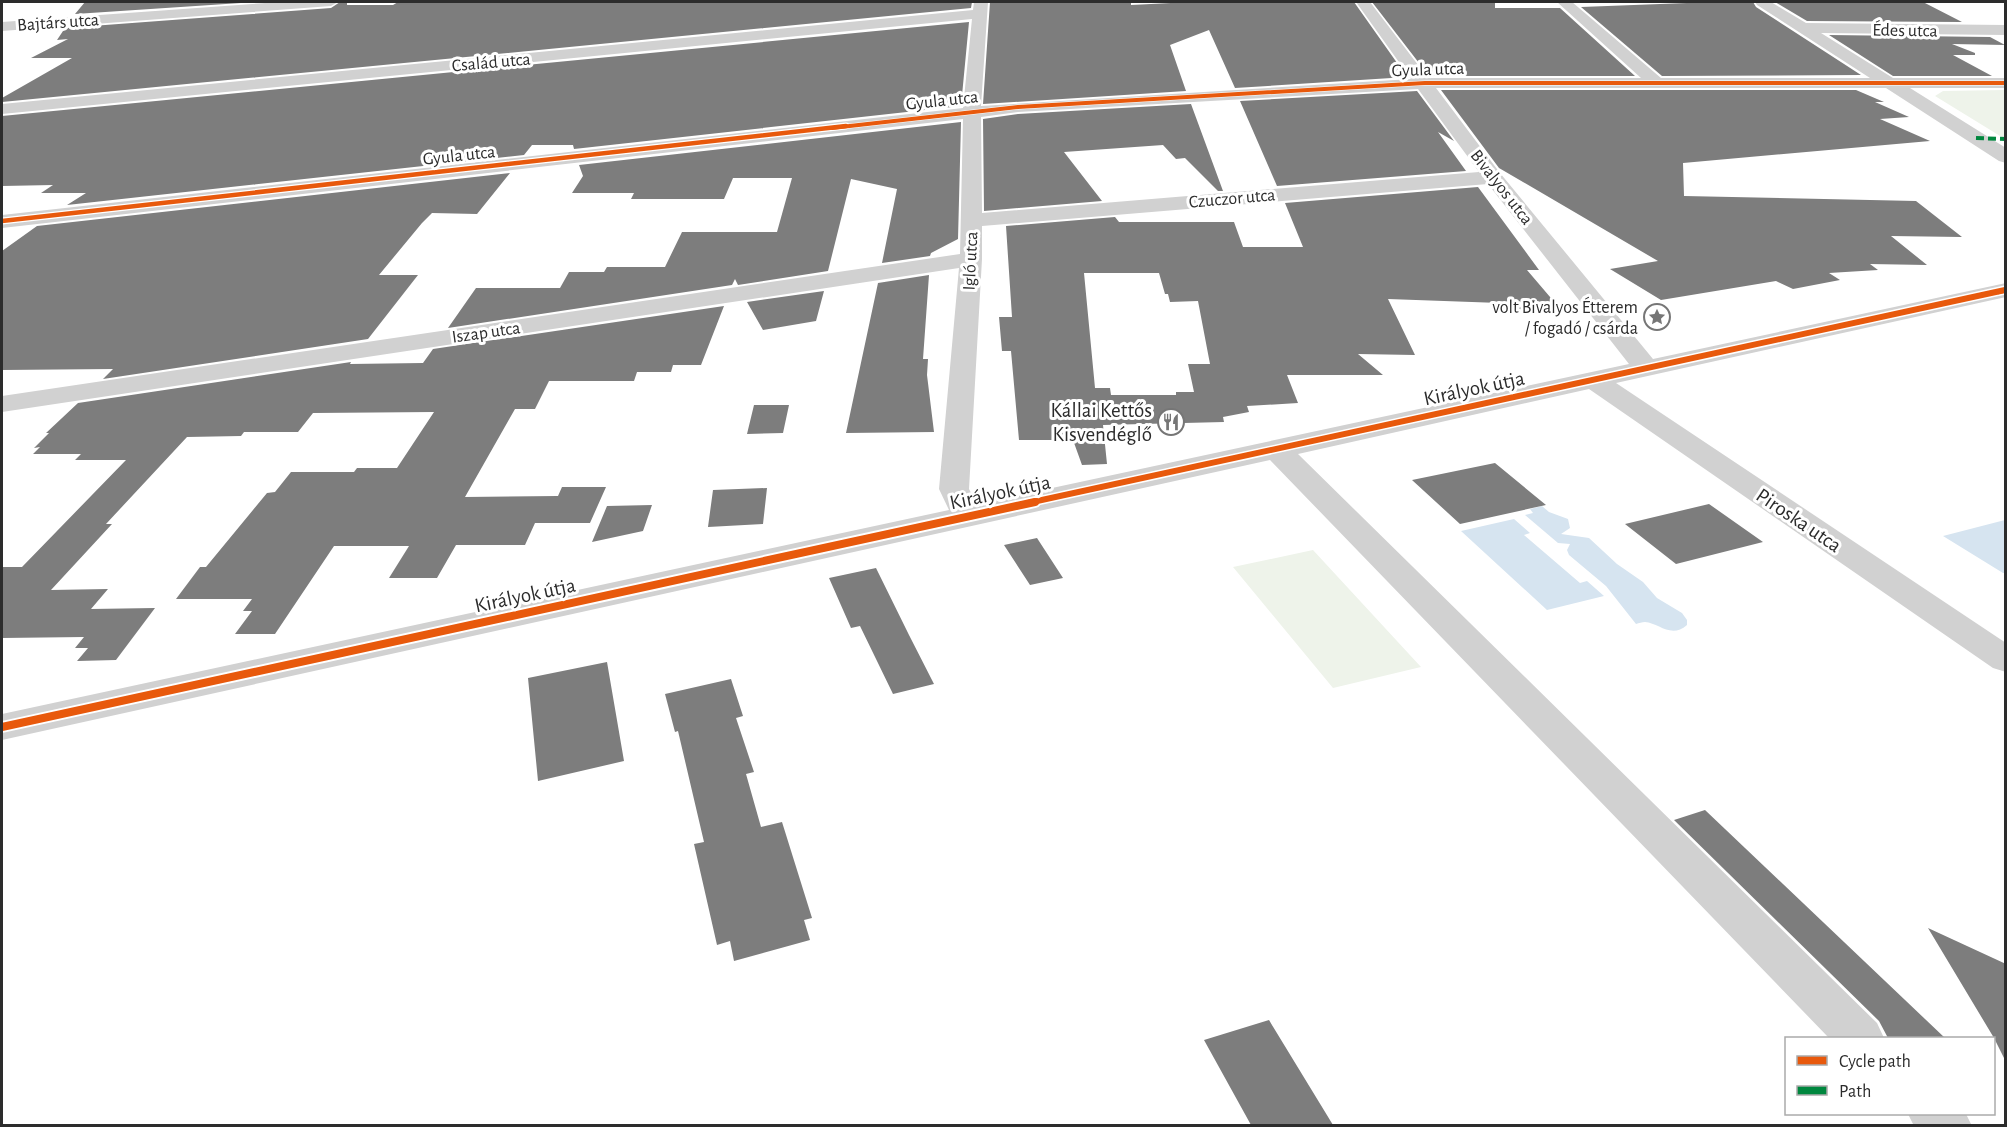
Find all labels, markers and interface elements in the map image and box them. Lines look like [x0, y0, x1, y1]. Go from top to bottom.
street label: Bajtárs utca [17, 11, 100, 35]
street label: Édes utca [1872, 18, 1938, 41]
street label: Család utca [451, 51, 531, 75]
street label: Gyula utca [1391, 60, 1465, 80]
street label: Gyula utca [905, 88, 979, 114]
street label: Gyula utca [422, 143, 496, 169]
street label: Bivalyos utca [1467, 147, 1536, 229]
street label: Czuczor utca [1188, 186, 1276, 212]
street label: Igló utca [960, 231, 982, 291]
place label: volt Bivalyos Étterem / fogadó / csárda [1492, 296, 1638, 338]
place icon: volt Bivalyos Étterem / fogadó / csárda [1642, 302, 1672, 332]
street label: Iszap utca [451, 319, 521, 347]
street label: Királyok útja [1422, 367, 1527, 409]
place label: Kállai Kettős Kisvendéglő [1051, 400, 1152, 445]
restaurant icon: Kállai Kettős Kisvendéglő [1156, 407, 1186, 437]
street label: Királyok útja [948, 471, 1053, 513]
street label: Piroska utca [1752, 484, 1845, 557]
street label: Királyok útja [473, 574, 578, 616]
legend [1785, 1037, 1995, 1115]
text: Cycle path [1839, 1053, 1911, 1071]
text: Path [1839, 1083, 1871, 1101]

